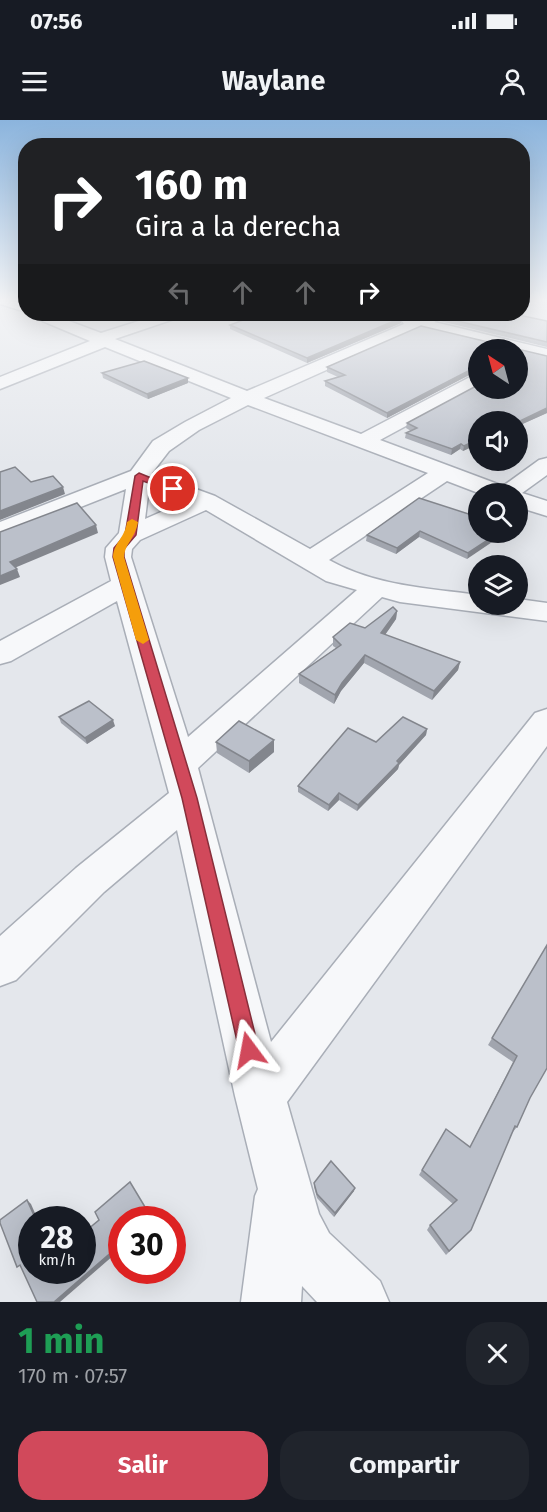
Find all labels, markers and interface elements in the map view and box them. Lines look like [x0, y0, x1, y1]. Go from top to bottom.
text: 07:56 [30, 8, 82, 35]
icon: menu [18, 65, 51, 98]
text: Waylane [222, 65, 325, 97]
icon: person [496, 65, 529, 98]
text: 160 m [135, 160, 248, 210]
icon: right [36, 162, 114, 240]
text: Gira a la derecha [135, 211, 341, 243]
icon: left [163, 276, 196, 309]
icon: ahead [226, 276, 259, 309]
icon: ahead [289, 276, 322, 309]
icon: right [352, 276, 385, 309]
north arrow [468, 339, 528, 399]
map controls [468, 339, 528, 615]
button: sound [468, 411, 528, 471]
pin [147, 463, 198, 514]
icon: arrive [156, 472, 189, 505]
button: search [468, 483, 528, 543]
button: layers [468, 555, 528, 615]
position arrow [217, 1018, 281, 1082]
speed limit sign: 30 [108, 1206, 186, 1284]
text: 28 [41, 1220, 73, 1256]
text: km/h [38, 1251, 76, 1269]
text: 1 min [18, 1319, 105, 1363]
button: close [466, 1322, 529, 1385]
text: 170 m · 07:57 [18, 1364, 127, 1388]
button: Salir [18, 1431, 268, 1500]
button: Compartir [280, 1431, 529, 1500]

